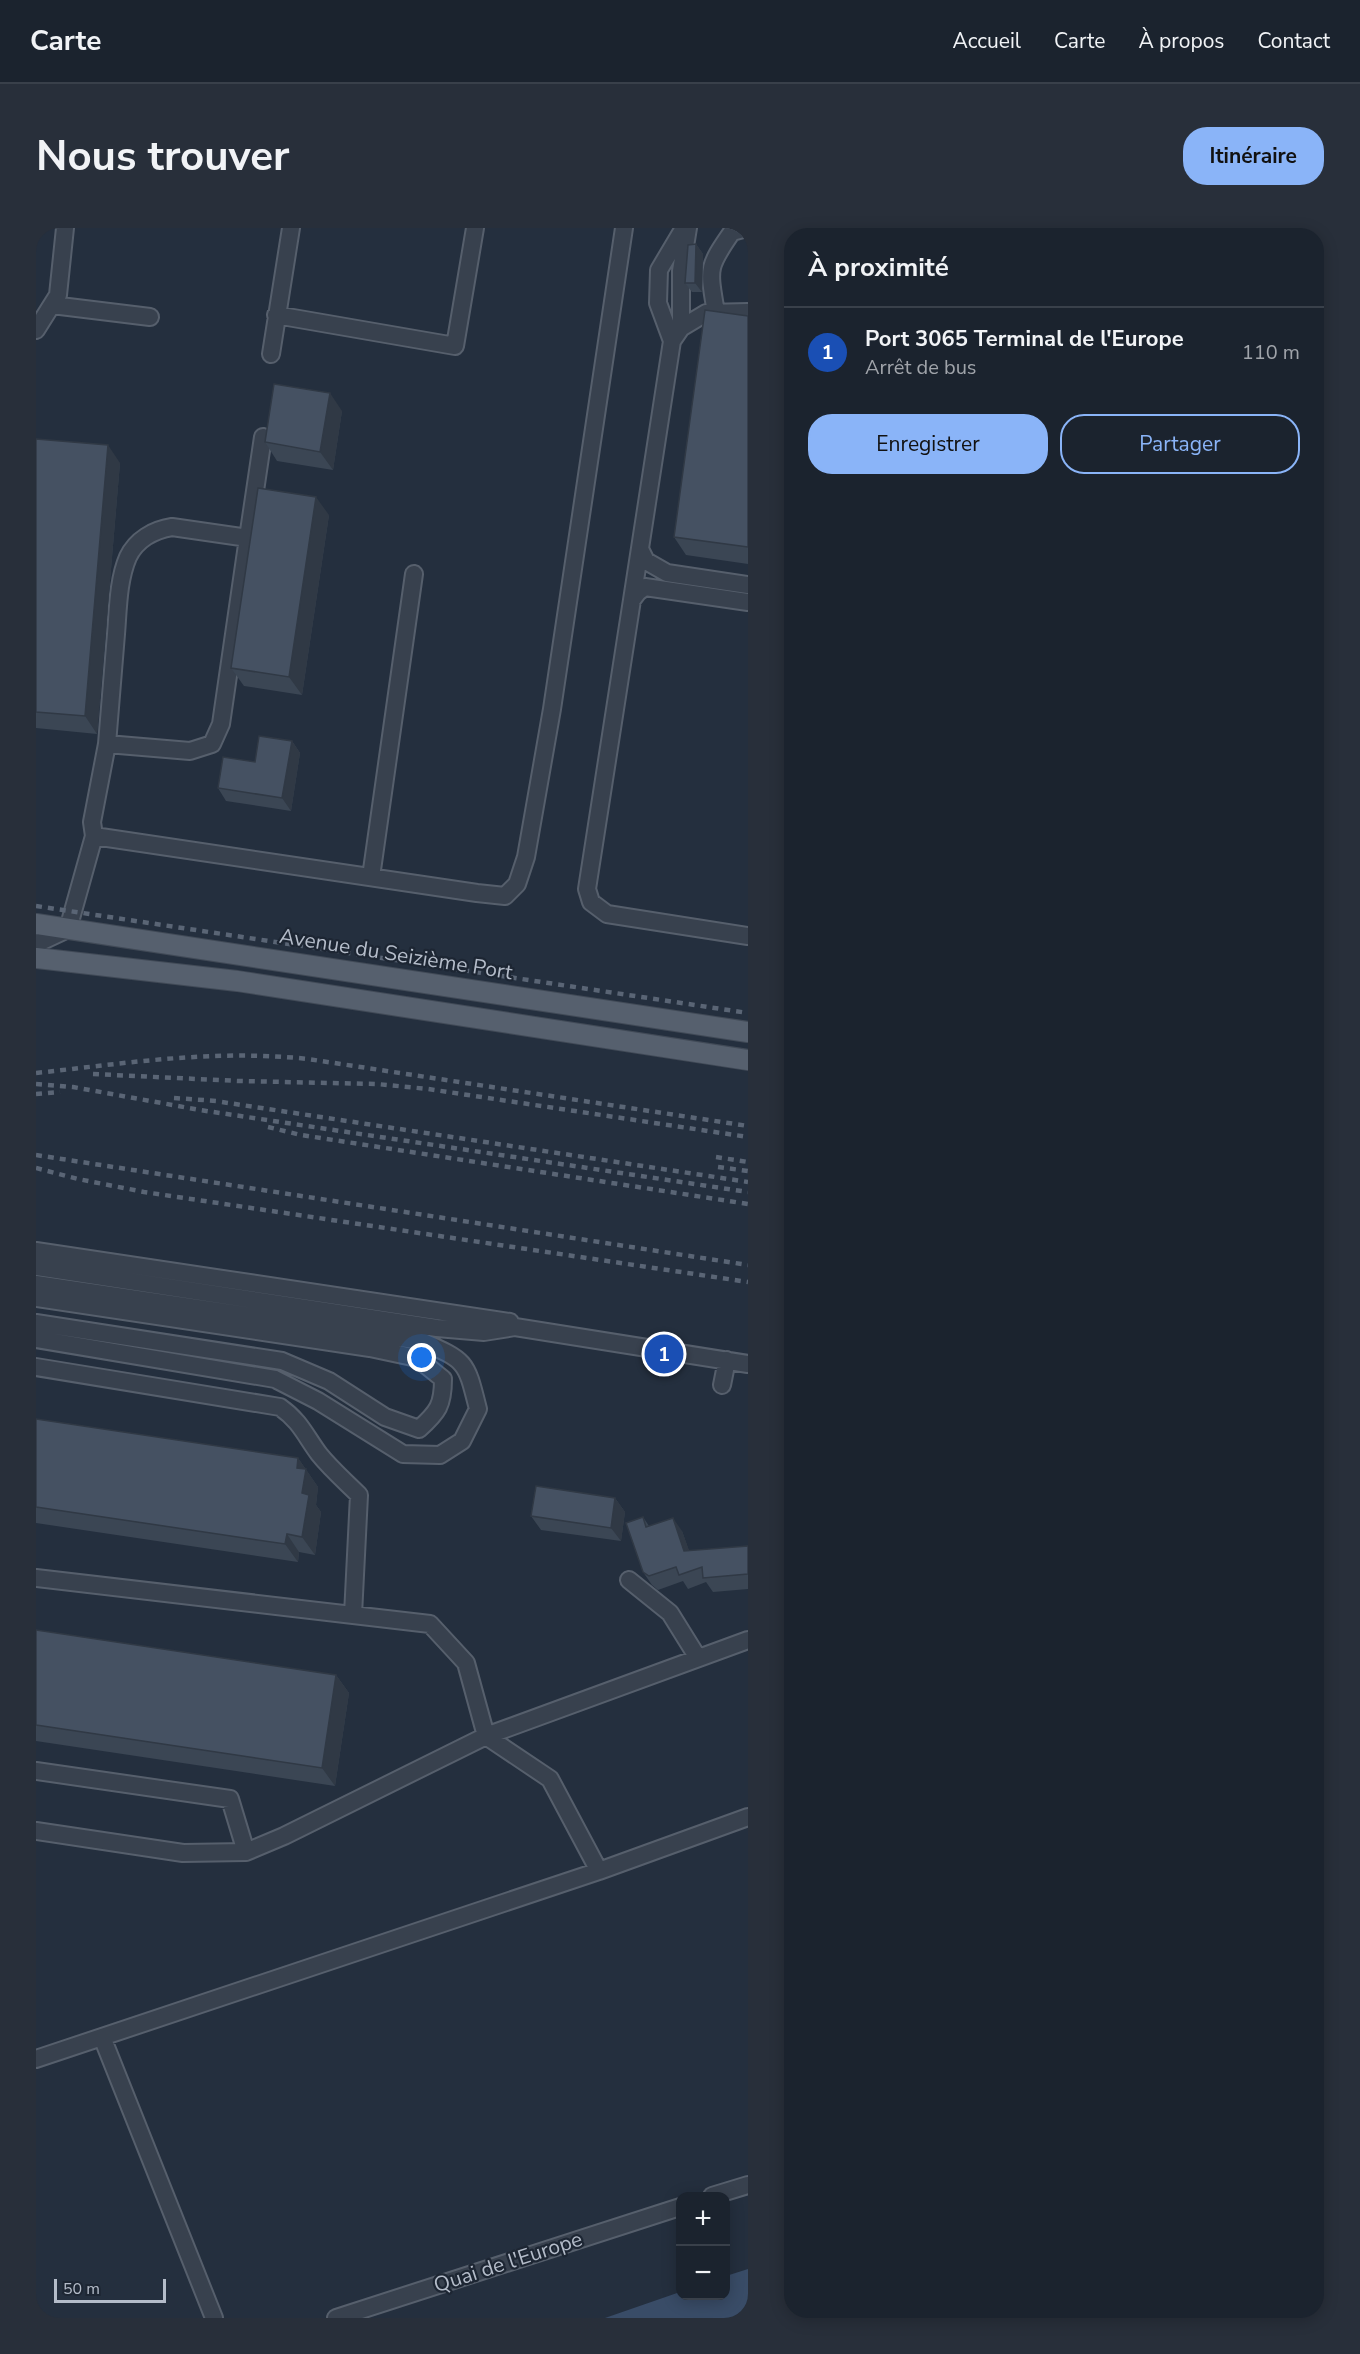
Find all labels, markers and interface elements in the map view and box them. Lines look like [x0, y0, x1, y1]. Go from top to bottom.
text: Carte [30, 22, 101, 60]
text: Accueil [952, 27, 1021, 55]
text: Carte [1054, 27, 1105, 55]
text: À propos [1138, 27, 1224, 55]
text: Contact [1257, 27, 1330, 55]
button: Itinéraire [1183, 127, 1324, 185]
text: Nous trouver [36, 128, 289, 185]
text: À proximité [808, 250, 949, 285]
text: Port 3065 Terminal de l'Europe [865, 324, 1184, 354]
text: 1 [822, 339, 834, 366]
text: 110 m [1242, 339, 1300, 366]
text: Arrêt de bus [865, 354, 976, 381]
button: Enregistrer [808, 414, 1048, 474]
button: Partager [1060, 414, 1300, 474]
street label: Avenue du Seizième Port [278, 922, 515, 986]
pin: 1 [644, 1332, 684, 1376]
your location [407, 1343, 436, 1372]
map controls [676, 2192, 730, 2300]
button: + [676, 2192, 730, 2246]
street label: Quai de l'Europe [430, 2225, 586, 2299]
button: − [676, 2246, 730, 2300]
scale bar [54, 2276, 166, 2304]
text: 50 m [63, 2278, 100, 2300]

